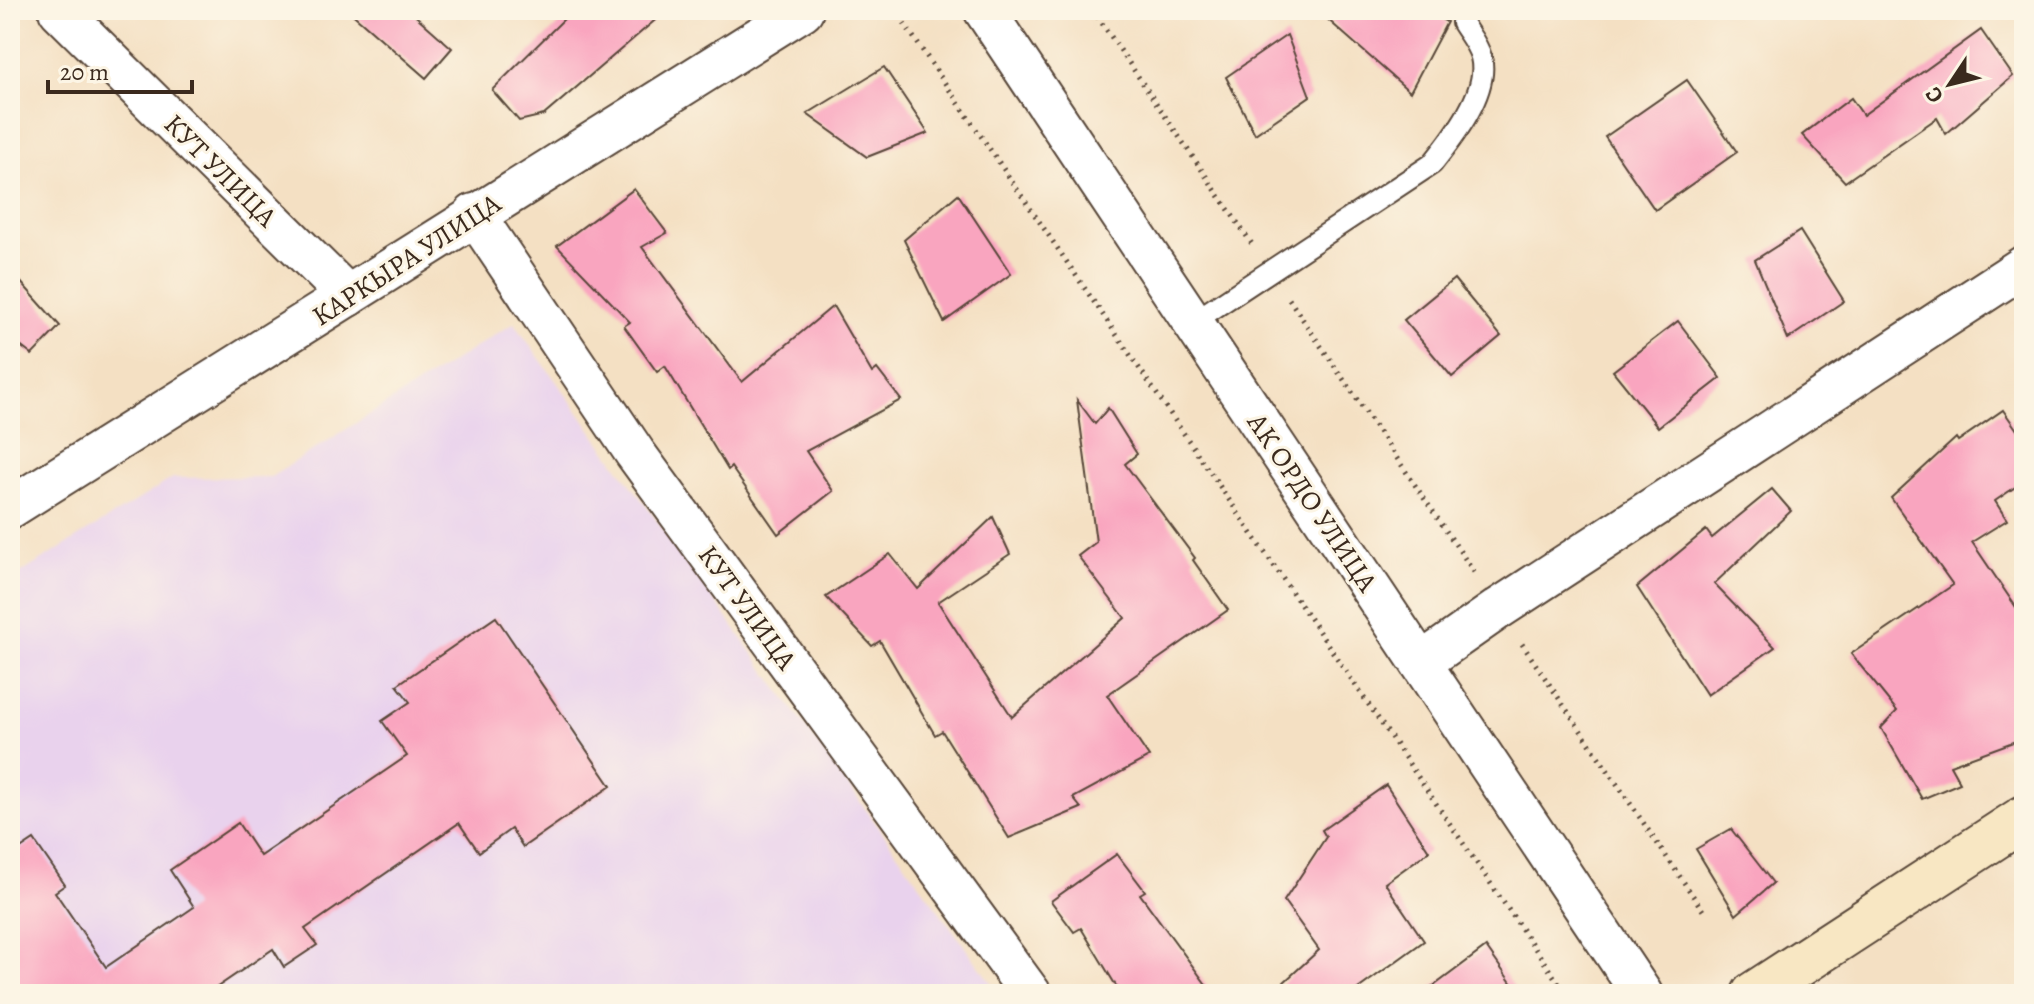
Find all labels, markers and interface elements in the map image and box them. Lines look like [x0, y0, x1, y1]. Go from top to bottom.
scale bar [48, 44, 192, 94]
north arrow [1910, 44, 1990, 124]
text: 20 m [60, 56, 109, 88]
text: С [1918, 81, 1951, 109]
street label: КУТ УЛИЦА [155, 106, 286, 236]
street label: КАРКЫРА УЛИЦА [305, 184, 509, 335]
street label: АК ОРДО УЛИЦА [1238, 405, 1386, 600]
street label: КУТ УЛИЦА [689, 538, 806, 678]

